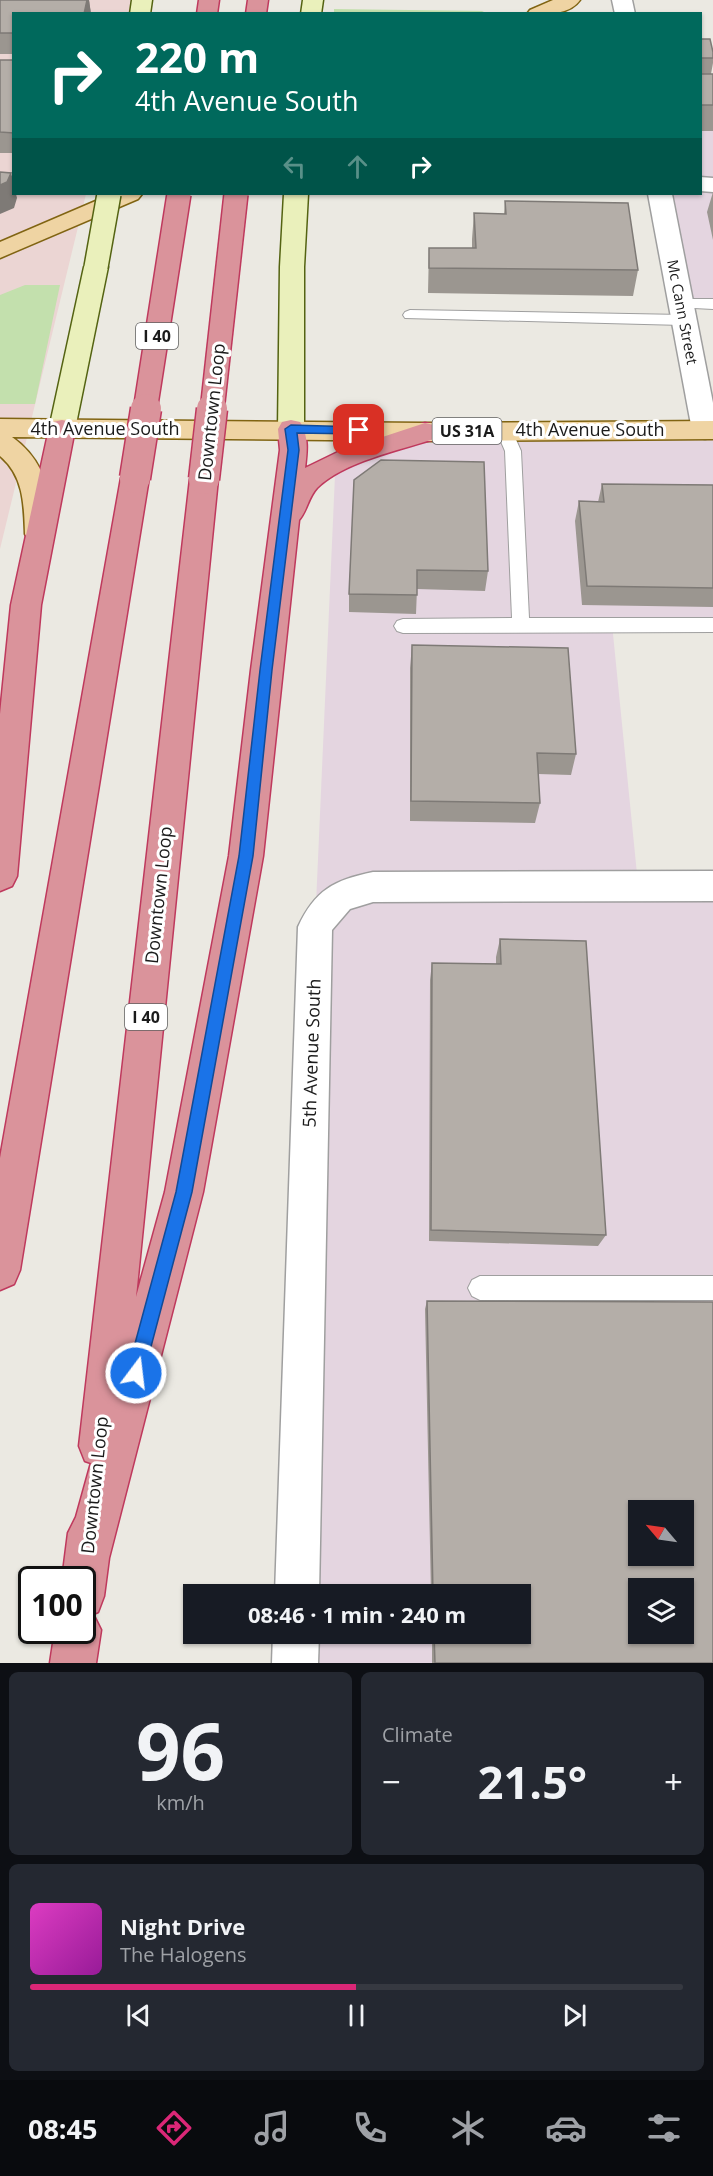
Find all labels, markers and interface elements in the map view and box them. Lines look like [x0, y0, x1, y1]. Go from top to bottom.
text: 220 m [135, 28, 259, 85]
icon: right [36, 36, 114, 114]
text: 4th Avenue South [135, 82, 358, 119]
icon: left [278, 150, 311, 183]
icon: ahead [341, 150, 374, 183]
icon: right [404, 150, 437, 183]
street label: Mc Cann Street [663, 258, 703, 366]
road number: I 40 [136, 323, 178, 349]
street label: Downtown Loop [192, 342, 230, 482]
pin [333, 404, 384, 455]
icon: arrive [342, 413, 375, 446]
street label: 4th Avenue South [31, 416, 179, 440]
street label: 4th Avenue South [516, 417, 664, 441]
road number: US 31A [432, 418, 502, 444]
street label: Downtown Loop [139, 825, 177, 965]
street label: 5th Avenue South [296, 978, 326, 1128]
road number: I 40 [125, 1004, 167, 1030]
position arrow [104, 1341, 168, 1405]
street label: Downtown Loop [75, 1415, 113, 1555]
north arrow [628, 1500, 694, 1566]
map controls [628, 1500, 694, 1644]
speed limit sign: 100 [18, 1566, 96, 1644]
button: layers [628, 1578, 694, 1644]
text: 08:46 · 1 min · 240 m [248, 1599, 466, 1629]
text: 96 [136, 1697, 225, 1803]
text: Climate [382, 1721, 453, 1748]
text: 21.5° [478, 1751, 587, 1812]
text: − [382, 1759, 401, 1804]
text: + [664, 1759, 683, 1804]
text: km/h [156, 1789, 205, 1816]
text: Night Drive [120, 1911, 245, 1941]
text: The Halogens [120, 1941, 247, 1968]
icon: previous [122, 1999, 155, 2032]
icon: pause [340, 1999, 373, 2032]
icon: next [558, 1999, 591, 2032]
icon: directions [153, 2107, 195, 2149]
icon: music [251, 2107, 293, 2149]
icon: phone [349, 2107, 391, 2149]
icon: climate [447, 2107, 489, 2149]
icon: car [545, 2107, 587, 2149]
icon: filters [643, 2107, 685, 2149]
text: 08:45 [28, 2110, 97, 2147]

